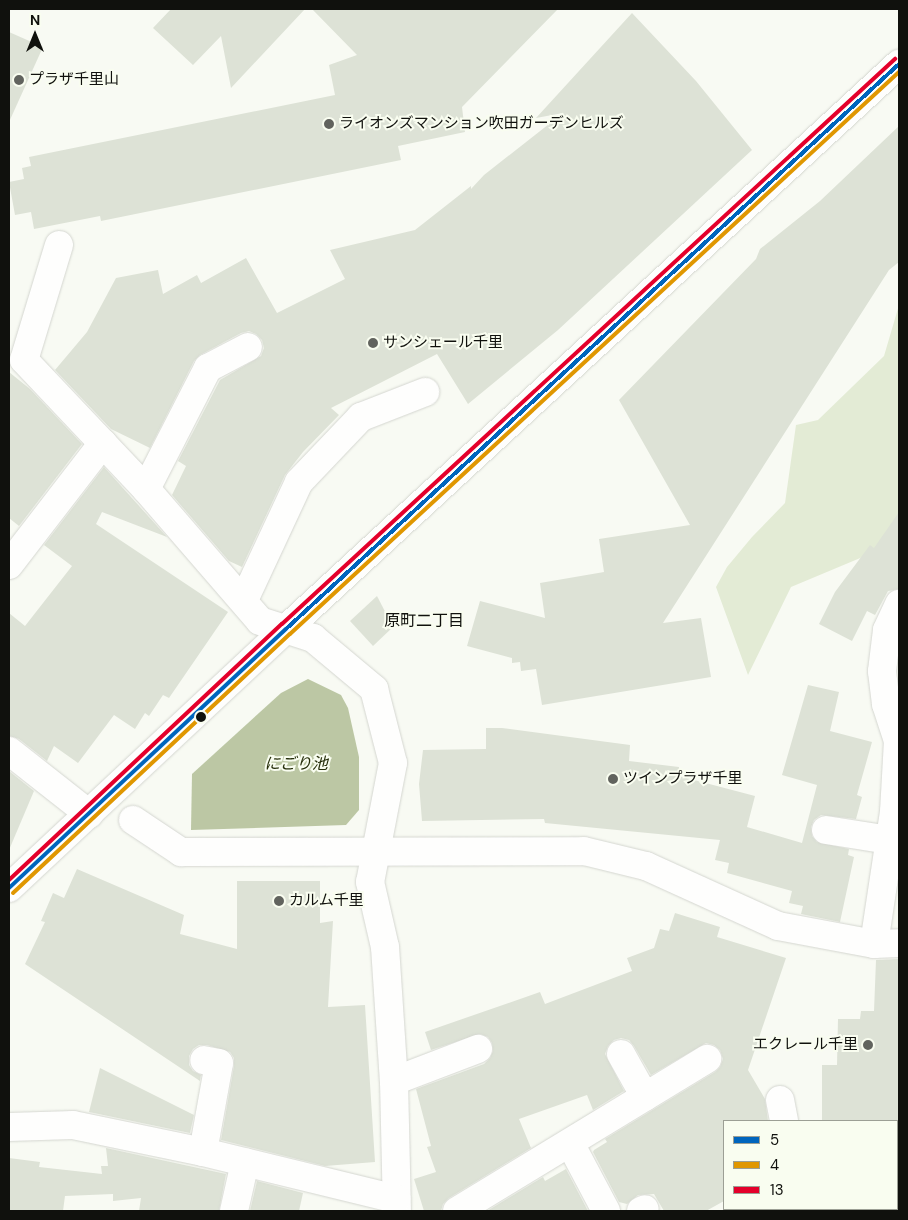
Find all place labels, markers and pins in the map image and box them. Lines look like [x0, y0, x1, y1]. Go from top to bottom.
place label: プラザ千里山 [29, 71, 119, 89]
marker: プラザ千里山 [13, 74, 25, 86]
place label: ライオンズマンション吹田ガーデンヒルズ [339, 115, 624, 133]
marker: ライオンズマンション吹田ガーデンヒルズ [323, 118, 335, 130]
place label: サンシェール千里 [383, 334, 503, 352]
marker: サンシェール千里 [367, 337, 379, 349]
unlabelled marker [196, 712, 206, 722]
place label: ツインプラザ千里 [623, 770, 743, 788]
marker: ツインプラザ千里 [607, 773, 619, 785]
place label: カルム千里 [289, 892, 364, 910]
marker: カルム千里 [273, 895, 285, 907]
place label: エクレール千里 [753, 1036, 858, 1054]
marker: エクレール千里 [862, 1039, 874, 1051]

